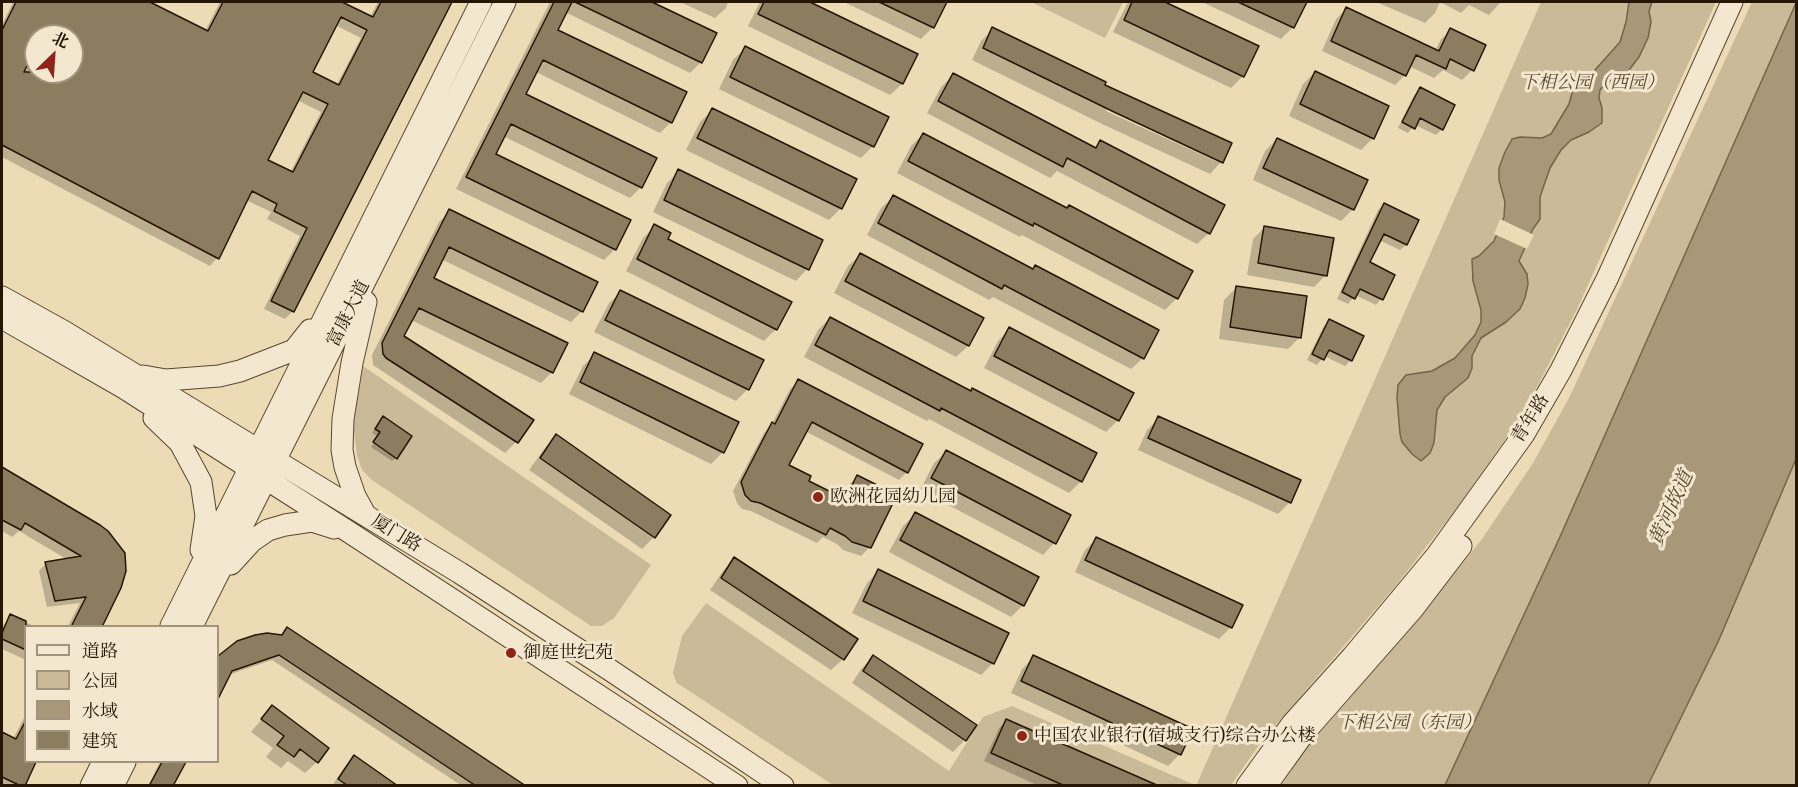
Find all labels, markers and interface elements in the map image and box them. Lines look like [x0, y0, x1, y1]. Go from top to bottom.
north arrow [24, 24, 84, 84]
text: 北 [48, 25, 73, 54]
park label: 下相公园（西园） [1520, 72, 1664, 94]
street label: 富康大道 [323, 277, 375, 351]
street label: 青年路 [1508, 390, 1554, 448]
water label: 黄河故道 [1645, 468, 1699, 550]
place label: 欧洲花园幼儿园 [830, 486, 956, 508]
marker: 欧洲花园幼儿园 [811, 490, 825, 504]
street label: 厦门路 [367, 511, 425, 557]
legend [24, 625, 219, 763]
text: 道路 [82, 637, 118, 664]
place label: 御庭世纪苑 [523, 642, 613, 664]
marker: 御庭世纪苑 [504, 646, 518, 660]
text: 公园 [82, 667, 118, 694]
text: 水域 [82, 697, 118, 724]
park label: 下相公园（东园） [1337, 712, 1481, 734]
place label: 中国农业银行(宿城支行)综合办公楼 [1034, 725, 1316, 747]
text: 建筑 [82, 727, 118, 754]
marker: 中国农业银行(宿城支行)综合办公楼 [1015, 729, 1029, 743]

